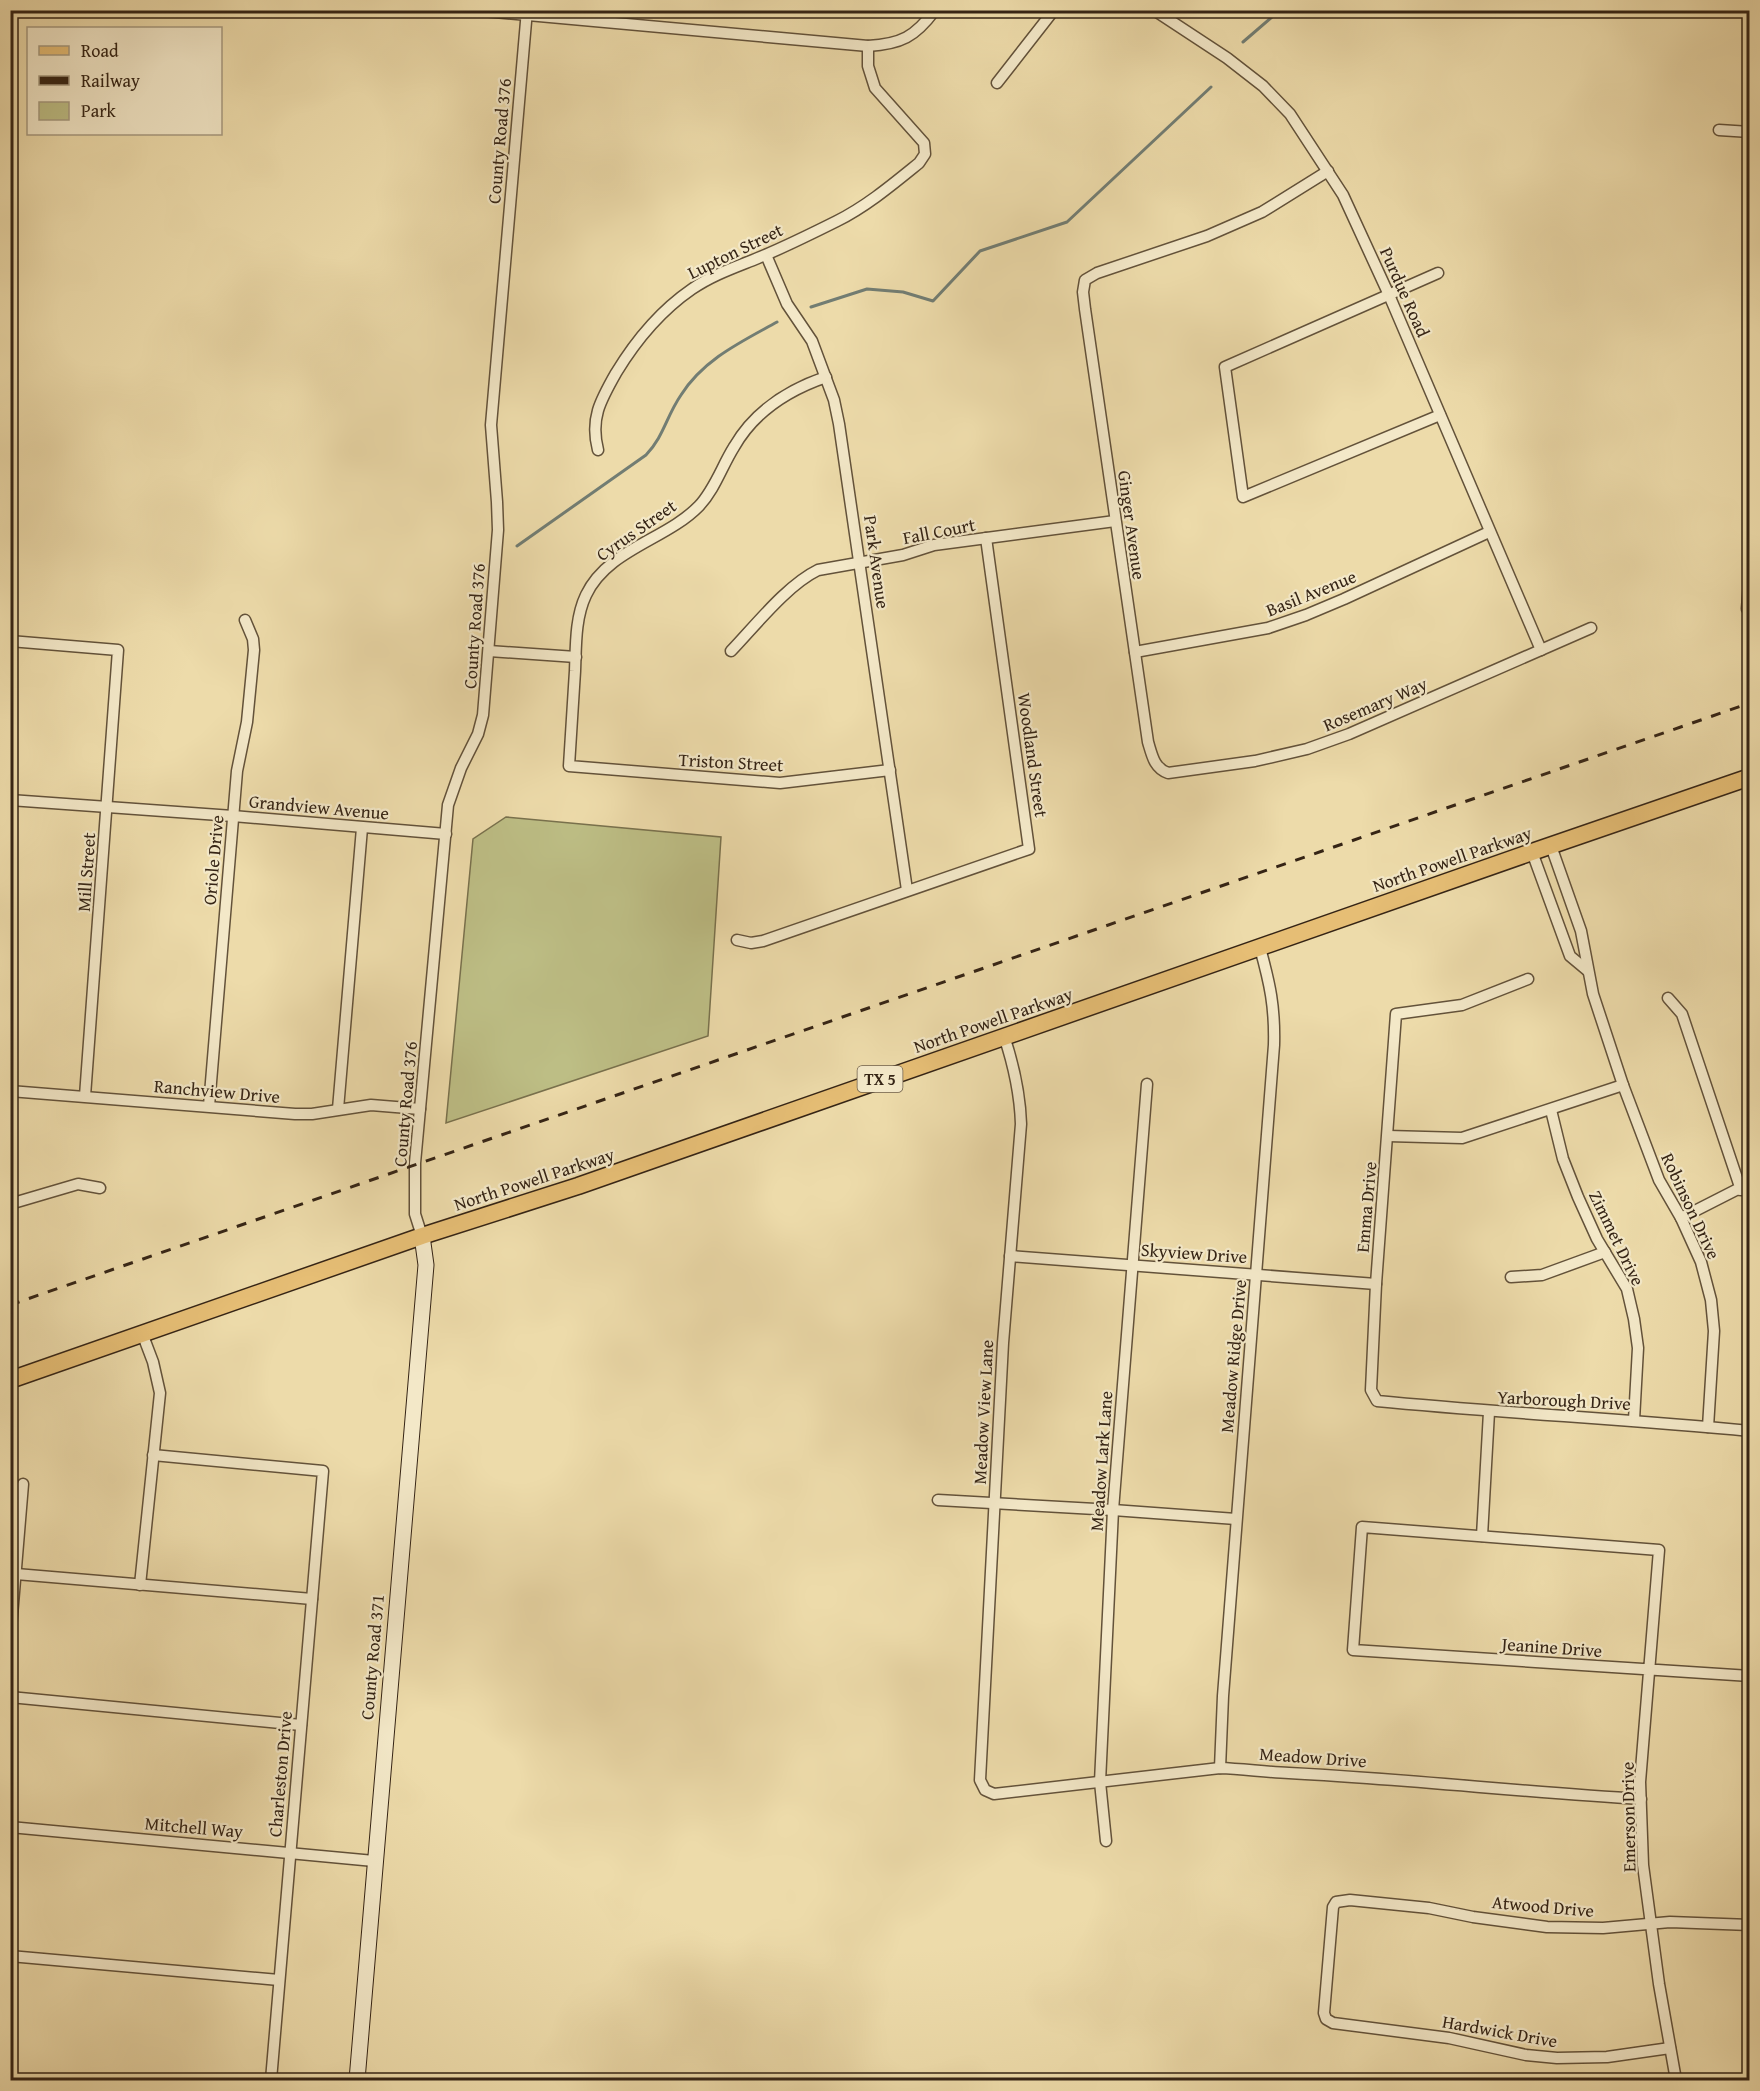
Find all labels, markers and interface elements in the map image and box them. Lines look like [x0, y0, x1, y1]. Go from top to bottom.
legend [27, 27, 222, 135]
text: Road [81, 37, 119, 64]
text: Railway [81, 67, 140, 94]
street label: County Road 376 [480, 77, 518, 205]
text: Park [81, 97, 117, 124]
street label: Lupton Street [683, 216, 788, 286]
street label: Purdue Road [1373, 243, 1437, 342]
street label: Ginger Avenue [1111, 469, 1153, 581]
street label: Cyrus Street [590, 492, 682, 568]
street label: Fall Court [901, 511, 978, 551]
street label: Park Avenue [857, 514, 897, 610]
street label: County Road 376 [456, 562, 492, 690]
street label: Basil Avenue [1262, 563, 1360, 623]
street label: Rosemary Way [1319, 670, 1431, 738]
street label: Woodland Street [1011, 691, 1055, 820]
street label: Triston Street [678, 746, 785, 778]
street label: Grandview Avenue [248, 787, 390, 827]
street label: Oriole Drive [196, 814, 230, 906]
street label: North Powell Parkway [1369, 819, 1535, 899]
street label: Mill Street [70, 831, 102, 913]
street label: North Powell Parkway [910, 980, 1076, 1060]
street label: County Road 376 [386, 1040, 424, 1168]
road number: TX 5 [858, 1066, 902, 1092]
street label: Ranchview Drive [153, 1072, 281, 1110]
street label: North Powell Parkway [450, 1140, 618, 1218]
street label: Robinson Drive [1655, 1148, 1727, 1264]
street label: Emma Drive [1349, 1160, 1383, 1254]
street label: Zimmet Drive [1582, 1186, 1652, 1290]
street label: Skyview Drive [1140, 1236, 1248, 1270]
street label: Meadow Ridge Drive [1213, 1278, 1253, 1434]
street label: Meadow View Lane [966, 1339, 1000, 1485]
street label: Yarborough Drive [1497, 1383, 1631, 1417]
street label: Meadow Lark Lane [1083, 1390, 1119, 1532]
street label: County Road 371 [353, 1593, 391, 1721]
street label: Jeanine Drive [1499, 1630, 1603, 1664]
street label: Charleston Drive [261, 1710, 299, 1838]
street label: Meadow Drive [1259, 1740, 1367, 1774]
street label: Emerson Drive [1614, 1762, 1642, 1872]
street label: Mitchell Way [144, 1809, 244, 1845]
street label: Atwood Drive [1491, 1888, 1595, 1924]
street label: Hardwick Drive [1440, 2008, 1560, 2054]

